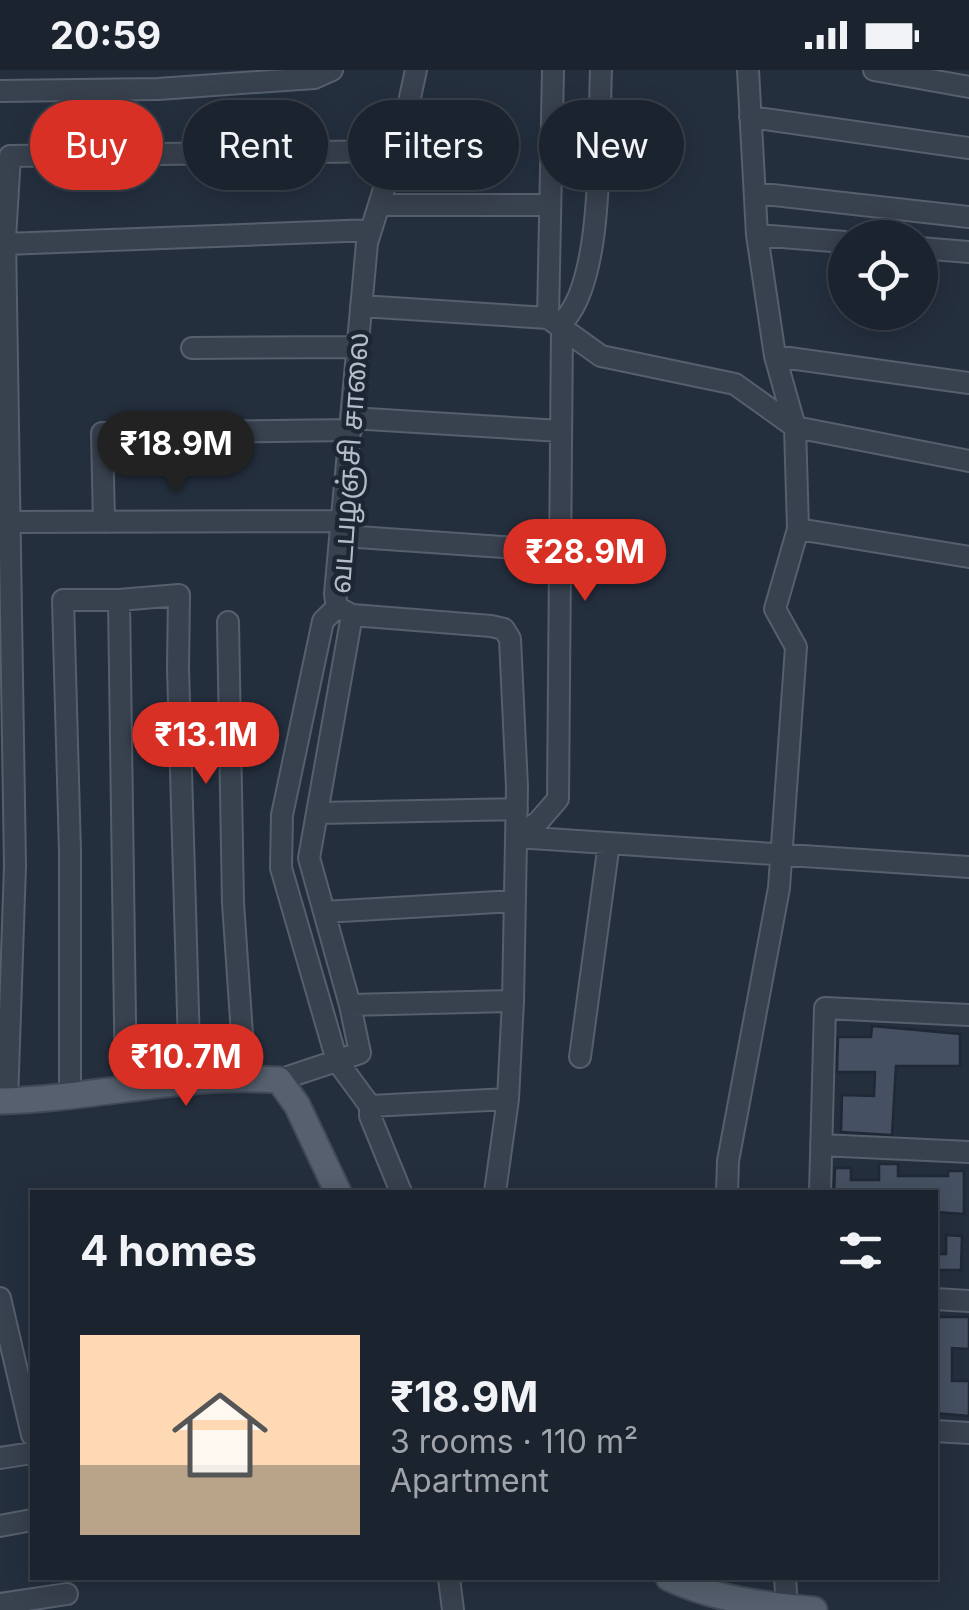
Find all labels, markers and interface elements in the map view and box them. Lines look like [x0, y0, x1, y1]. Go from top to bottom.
text: 20:59 [50, 12, 161, 58]
chip: Buy [30, 100, 163, 190]
chip: Rent [183, 100, 328, 190]
chip: Filters [348, 100, 519, 190]
chip: New [539, 100, 684, 190]
map controls [828, 220, 938, 330]
button: locate [828, 220, 938, 330]
street label: வடபழஞ்சி சாலை [323, 331, 377, 595]
pin: ₹18.9M [95, 411, 257, 496]
text: ₹18.9M [119, 424, 233, 463]
pin: ₹28.9M [504, 519, 666, 604]
text: ₹28.9M [525, 532, 645, 571]
pin: ₹13.1M [125, 702, 287, 787]
text: ₹13.1M [154, 715, 258, 754]
pin: ₹10.7M [105, 1024, 267, 1109]
text: ₹10.7M [130, 1037, 242, 1076]
icon: filters [833, 1223, 888, 1278]
text: 4 homes [80, 1225, 257, 1276]
text: ₹18.9M [390, 1371, 538, 1422]
icon: home [160, 1375, 280, 1495]
text: 3 rooms · 110 m² [390, 1422, 638, 1461]
text: Apartment [390, 1461, 549, 1500]

